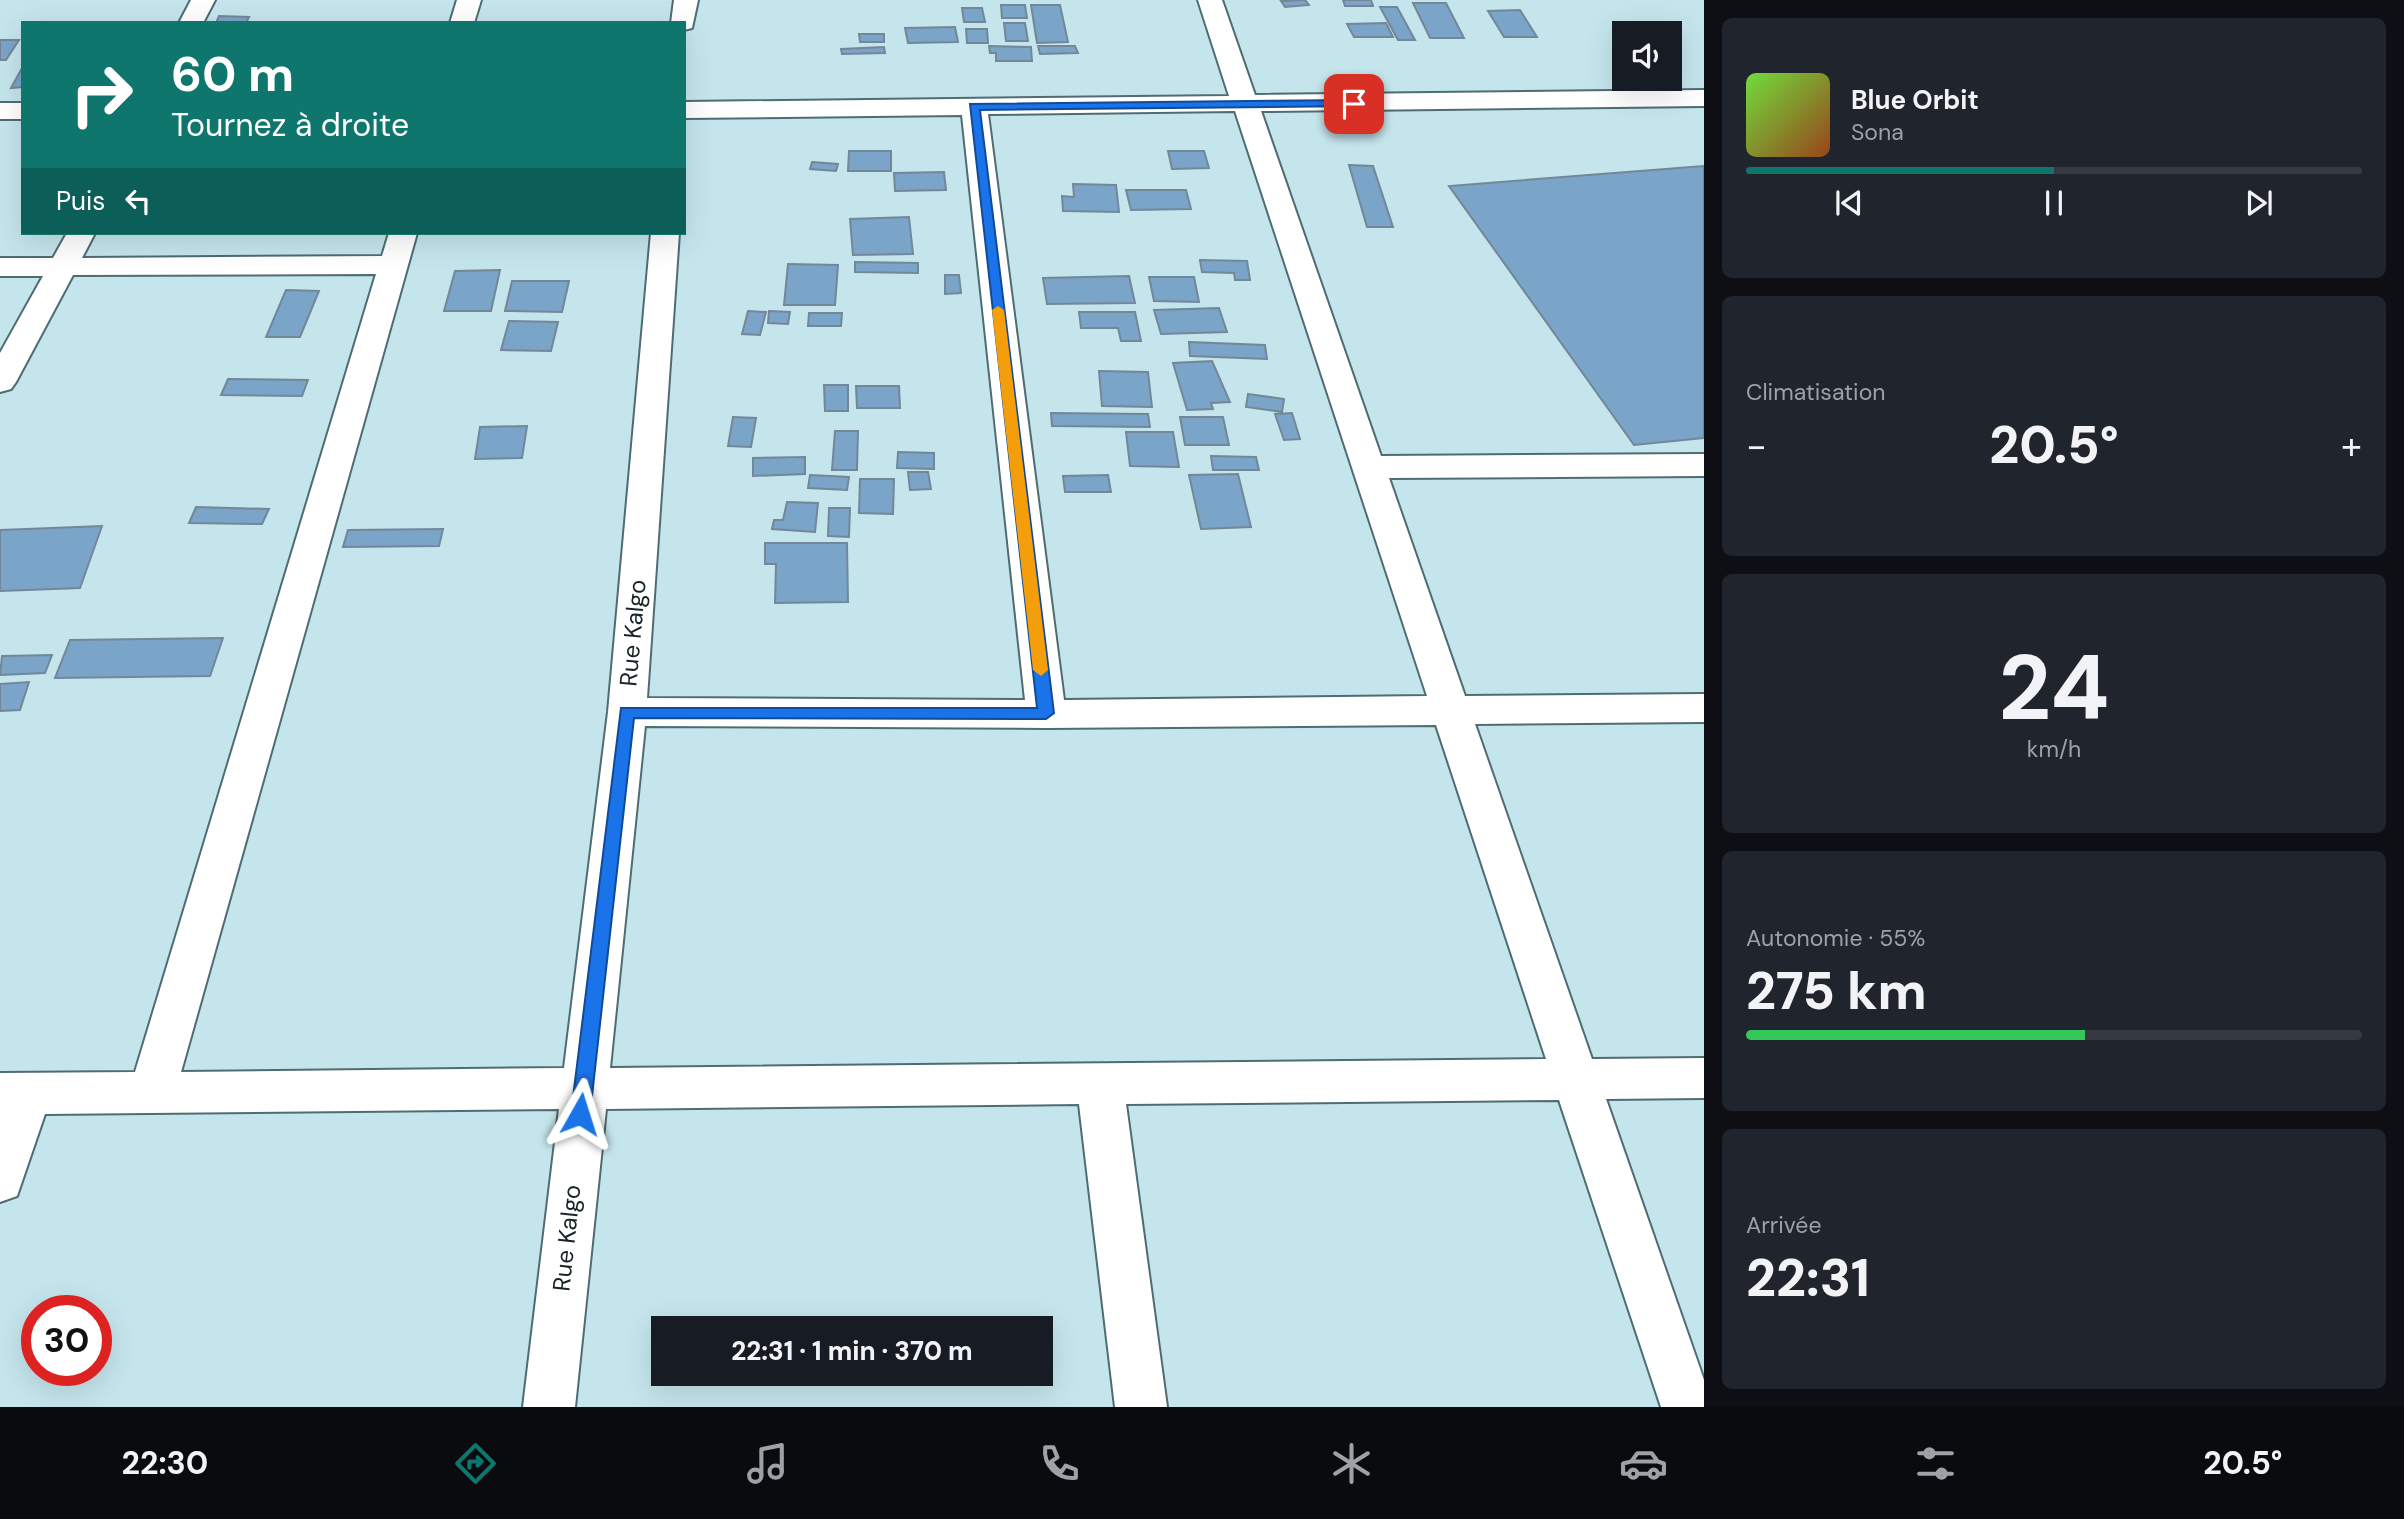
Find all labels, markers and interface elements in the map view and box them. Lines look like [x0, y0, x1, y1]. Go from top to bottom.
map controls [1612, 21, 1682, 91]
button: sound [1612, 21, 1682, 91]
text: 60 m [171, 42, 294, 106]
icon: right [56, 49, 147, 140]
pin [1324, 74, 1384, 134]
text: Blue Orbit [1851, 83, 1979, 117]
icon: arrive [1335, 85, 1373, 123]
text: Tournez à droite [171, 104, 409, 146]
text: Sona [1851, 117, 1904, 147]
icon: left [119, 182, 157, 220]
text: Puis [56, 184, 105, 218]
icon: previous [1830, 184, 1868, 222]
icon: pause [2035, 184, 2073, 222]
icon: next [2240, 184, 2278, 222]
text: Climatisation [1746, 377, 1885, 407]
text: 20.5° [1989, 411, 2119, 479]
text: − [1746, 421, 1767, 471]
text: + [2341, 421, 2362, 471]
street label: Rue Kalgo [612, 578, 653, 688]
text: 24 [1998, 629, 2110, 747]
text: km/h [2027, 734, 2081, 764]
text: Autonomie · 55% [1746, 923, 1925, 953]
text: 275 km [1746, 957, 1927, 1025]
position arrow [543, 1077, 617, 1151]
street label: Rue Kalgo [545, 1183, 588, 1293]
text: Arrivée [1746, 1210, 1822, 1240]
text: 22:31 [1746, 1244, 1870, 1312]
speed limit sign: 30 [21, 1295, 112, 1386]
text: 22:31 · 1 min · 370 m [731, 1334, 973, 1368]
icon: directions [451, 1439, 500, 1488]
icon: music [743, 1439, 792, 1488]
icon: phone [1035, 1439, 1084, 1488]
icon: climate [1327, 1439, 1376, 1488]
icon: car [1619, 1439, 1668, 1488]
icon: filters [1911, 1439, 1960, 1488]
text: 22:30 [121, 1442, 208, 1484]
text: 20.5° [2203, 1442, 2282, 1484]

